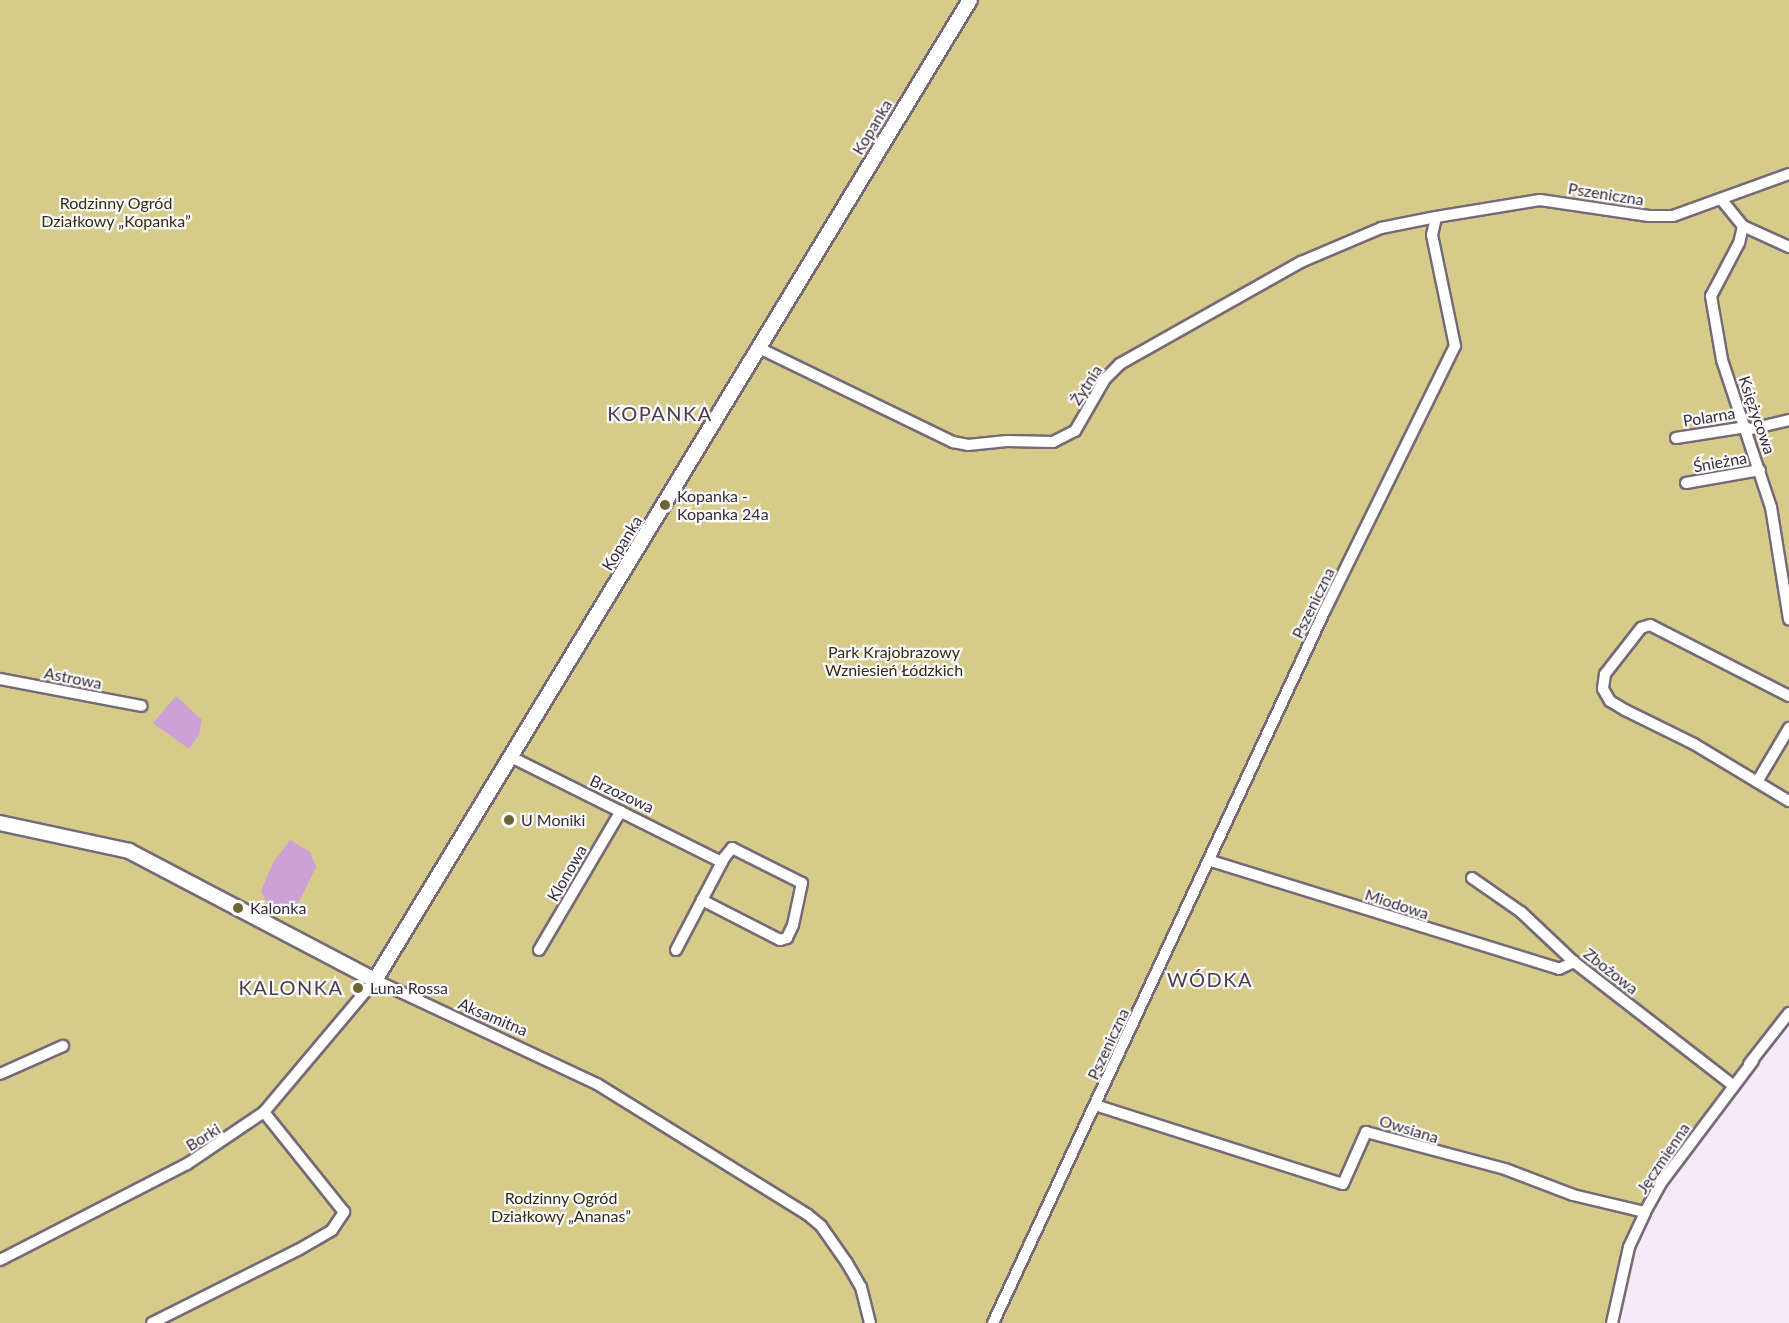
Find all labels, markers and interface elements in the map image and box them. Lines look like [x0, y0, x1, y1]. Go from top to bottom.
street label: Kopanka [848, 96, 896, 158]
street label: Pszeniczna [1567, 179, 1645, 209]
park label: Rodzinny Ogród Działkowy „Kopanka” [41, 193, 191, 231]
street label: Żytnia [1066, 361, 1106, 409]
street label: Księżycowa [1735, 373, 1779, 457]
district label: KOPANKA [607, 401, 713, 425]
street label: Polarna [1681, 403, 1737, 431]
street label: Śnieżna [1692, 448, 1748, 476]
place label: Kopanka - Kopanka 24a [677, 486, 769, 524]
marker: Kopanka - Kopanka 24a [658, 498, 672, 512]
street label: Kopanka [598, 512, 646, 574]
street label: Pszeniczna [1288, 564, 1338, 642]
park label: Park Krajobrazowy Wzniesień Łódzkich [825, 642, 963, 680]
street label: Astrowa [43, 663, 103, 693]
street label: Brzozowa [587, 771, 657, 817]
place label: U Moniki [521, 810, 585, 830]
marker: U Moniki [502, 813, 516, 827]
street label: Klonowa [543, 841, 591, 905]
street label: Miodowa [1363, 885, 1431, 923]
place label: Kalonka [250, 898, 306, 918]
marker: Kalonka [231, 901, 245, 915]
street label: Zbożowa [1580, 944, 1642, 998]
district label: WÓDKA [1167, 967, 1253, 991]
district label: KALONKA [239, 975, 343, 999]
place label: Luna Rossa [370, 978, 448, 998]
marker: Luna Rossa [351, 981, 365, 995]
street label: Aksamitna [455, 994, 531, 1040]
street label: Pszeniczna [1083, 1005, 1133, 1083]
street label: Owsiana [1377, 1111, 1441, 1147]
street label: Borki [182, 1119, 224, 1155]
street label: Jęczmienna [1632, 1119, 1694, 1197]
park label: Rodzinny Ogród Działkowy „Ananas” [491, 1188, 631, 1226]

